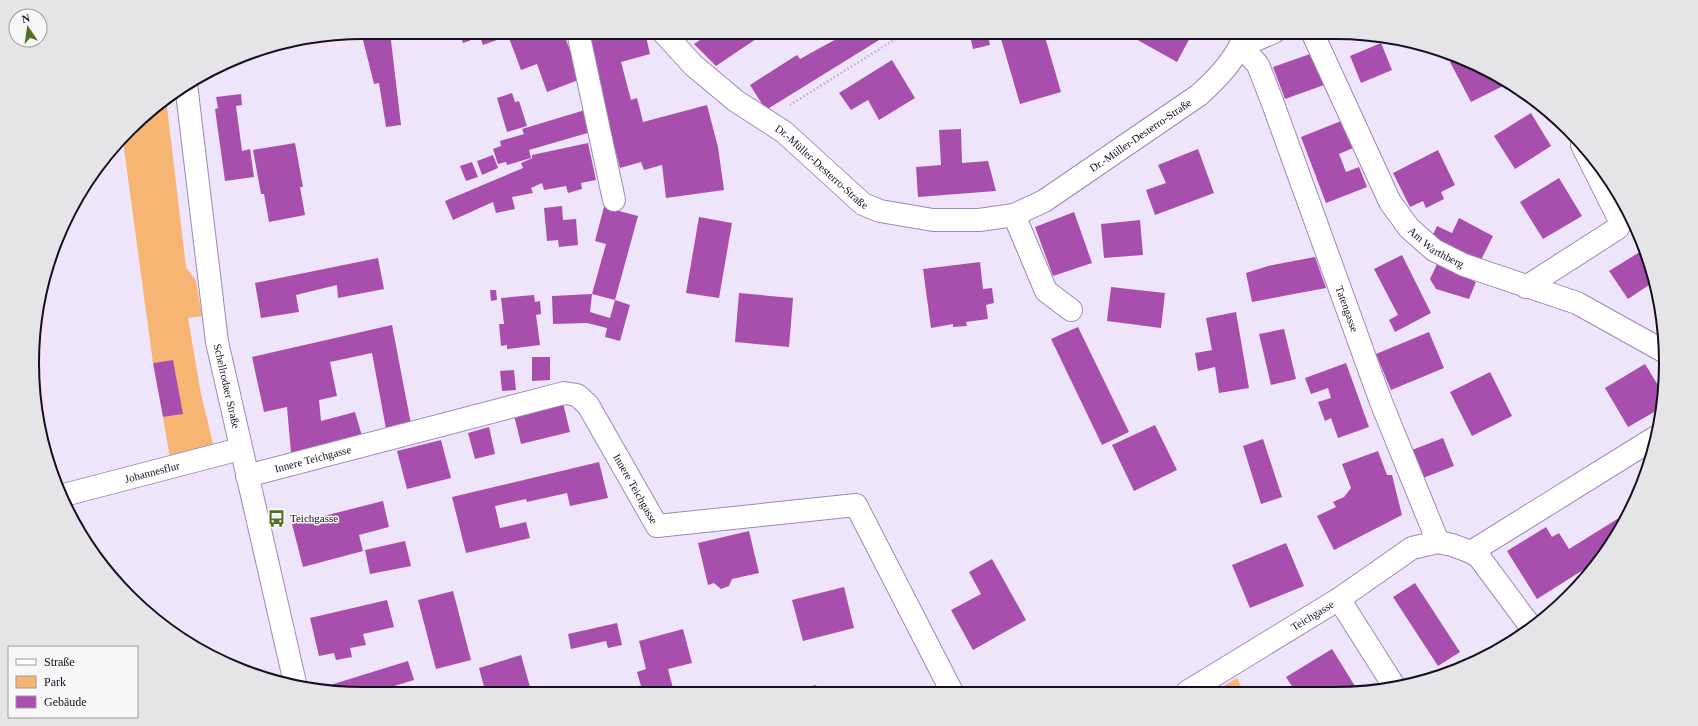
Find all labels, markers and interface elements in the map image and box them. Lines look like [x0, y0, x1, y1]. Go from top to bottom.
north arrow [8, 8, 48, 48]
text: N [21, 12, 31, 25]
street label: Dr.-Müller-Desterro-Straße [1087, 96, 1194, 174]
street label: Dr.-Müller-Desterro-Straße [773, 122, 870, 211]
street label: Am Warthberg [1406, 224, 1467, 270]
street label: Tatengasse [1333, 284, 1361, 334]
street label: Schellrodaer Straße [212, 342, 243, 430]
street label: Innere Teichgasse [273, 443, 353, 475]
street label: Innere Teichgasse [611, 451, 660, 526]
street label: Johannesflur [123, 459, 181, 485]
bus stop icon: Teichgasse [267, 508, 287, 528]
place label: Teichgasse [290, 512, 338, 524]
street label: Teichgasse [1289, 598, 1336, 633]
legend [8, 646, 138, 718]
text: Straße [44, 655, 75, 669]
text: Park [44, 675, 66, 689]
text: Gebäude [44, 695, 87, 709]

